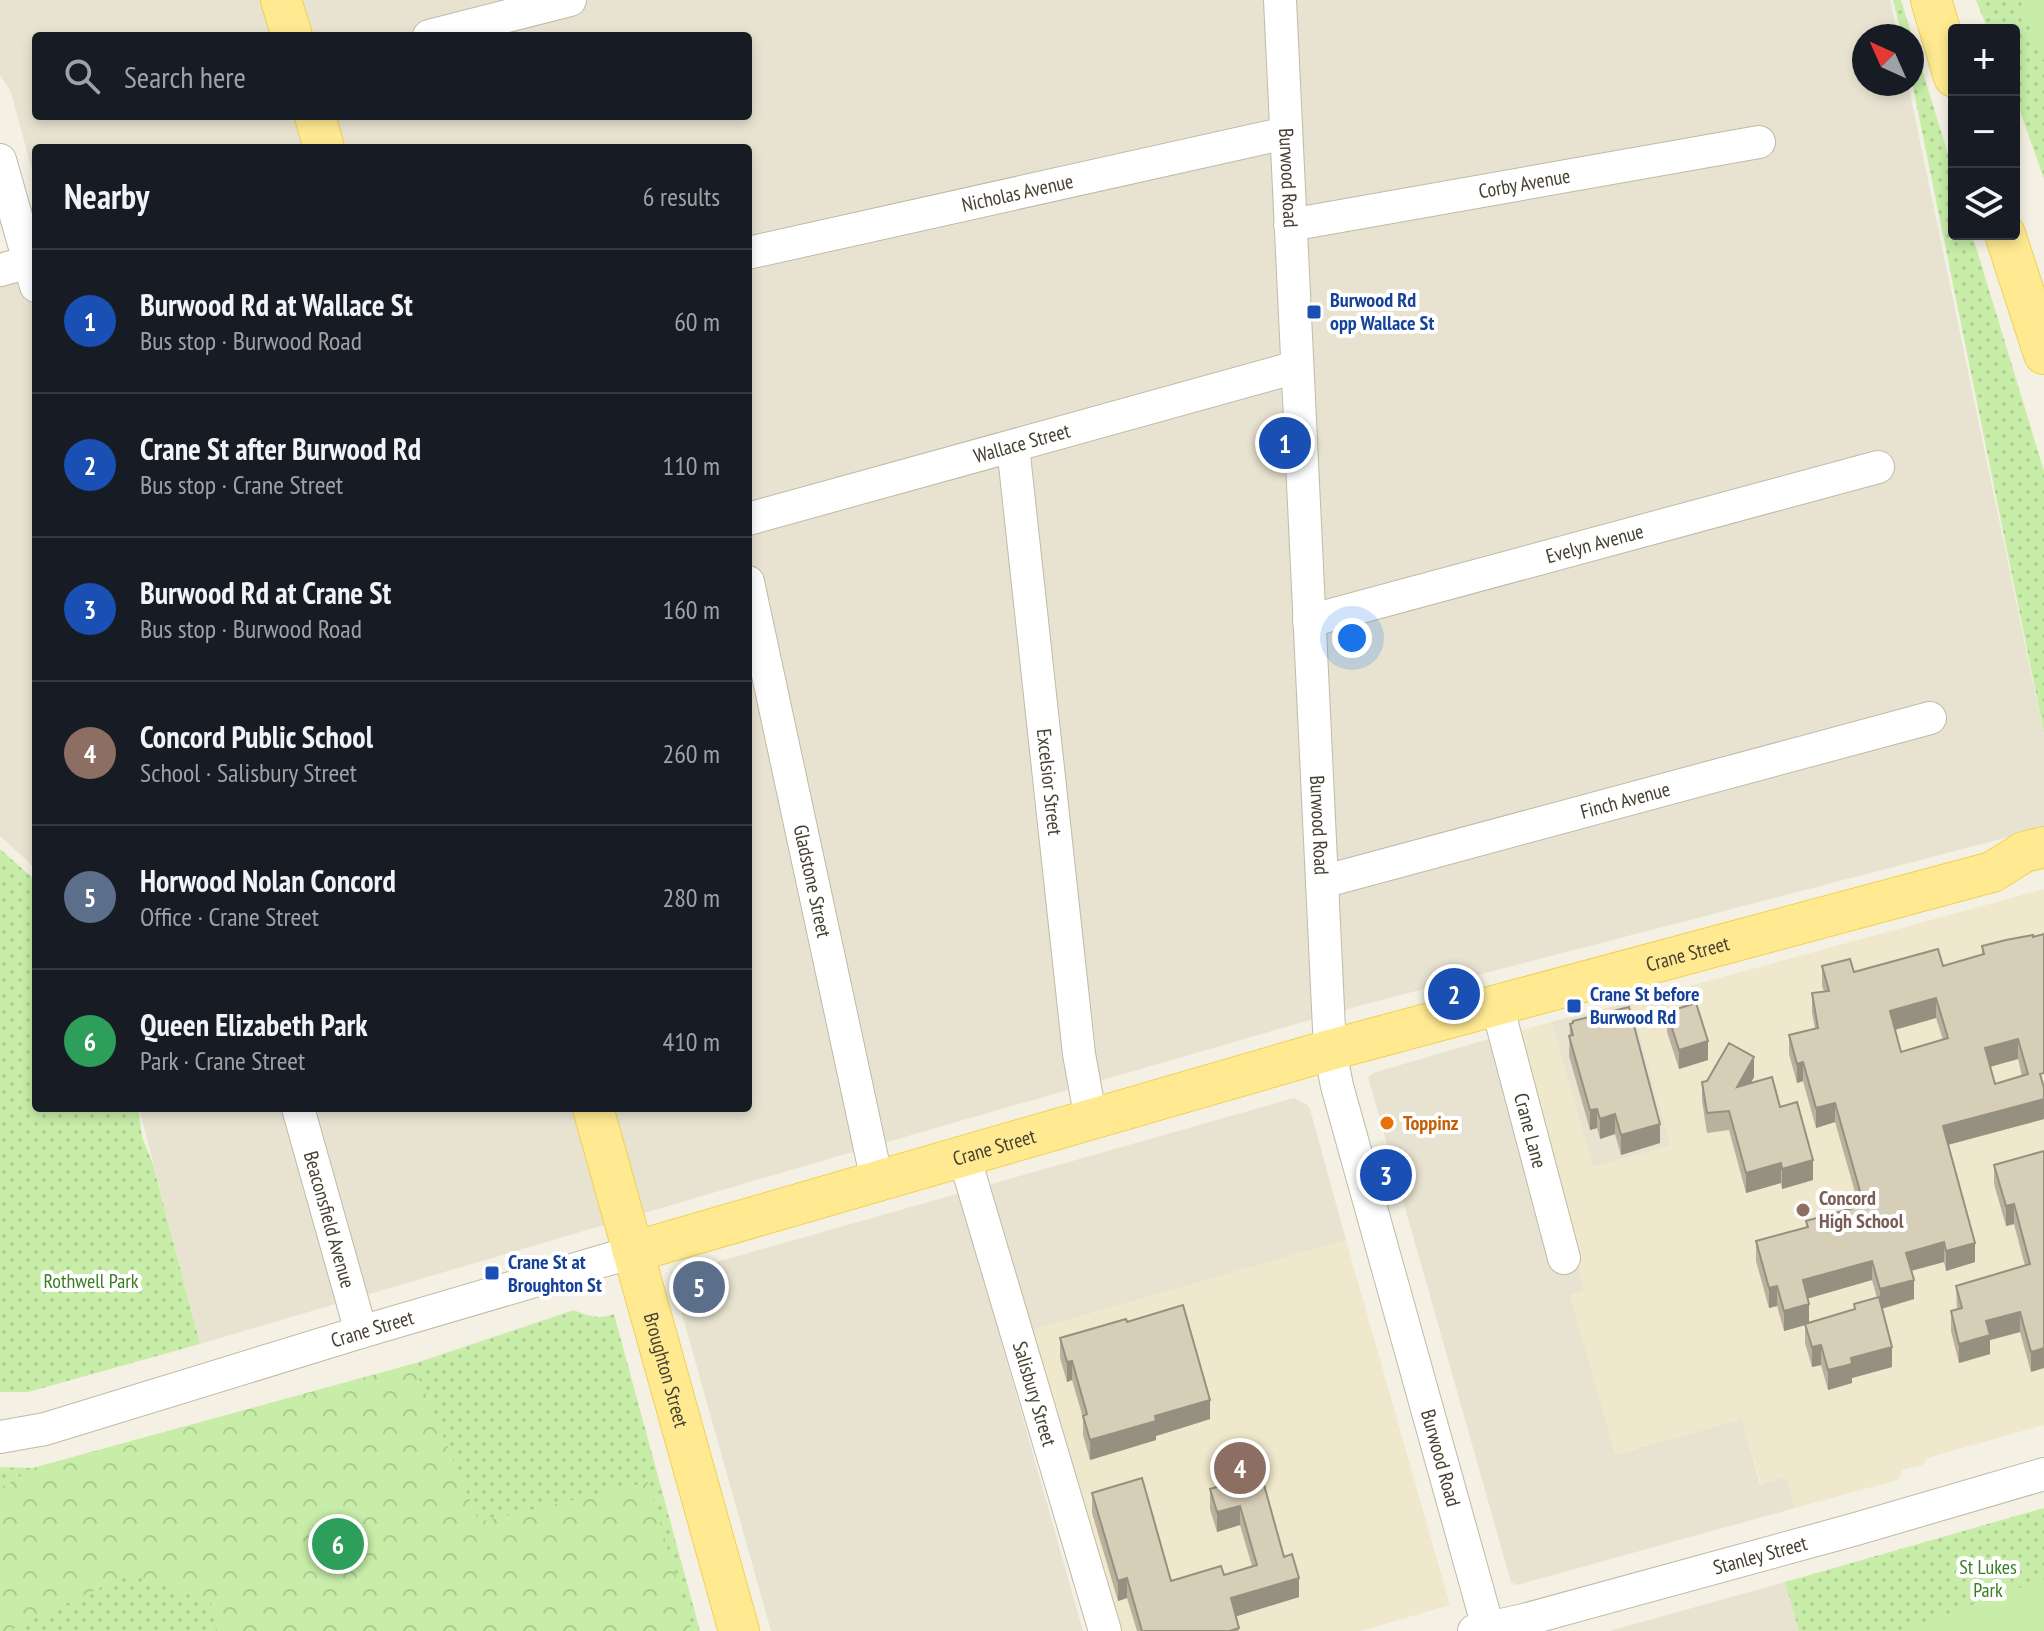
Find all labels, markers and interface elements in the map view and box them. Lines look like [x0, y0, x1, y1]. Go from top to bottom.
north arrow [1852, 24, 1924, 96]
map controls [1948, 24, 2020, 240]
button: + [1948, 24, 2020, 96]
search box [32, 32, 752, 120]
icon: search [60, 54, 104, 98]
text: Search here [124, 57, 246, 96]
button: − [1948, 96, 2020, 168]
street label: Burwood Road [1273, 127, 1304, 228]
street label: Corby Avenue [1477, 163, 1572, 204]
street label: Nicholas Avenue [959, 168, 1076, 218]
button: layers [1948, 168, 2020, 240]
text: Nearby [64, 174, 149, 218]
text: 6 results [643, 180, 720, 213]
text: Burwood Rd at Wallace St [140, 285, 413, 324]
place label: Burwood Rd opp Wallace St [1330, 287, 1434, 336]
marker: Burwood Rd opp Wallace St [1305, 303, 1323, 321]
text: 1 [84, 305, 96, 338]
text: 60 m [674, 305, 720, 338]
text: Bus stop · Burwood Road [140, 324, 362, 357]
pin: 1 [1259, 413, 1311, 473]
street label: Wallace Street [971, 417, 1073, 469]
text: Crane St after Burwood Rd [140, 429, 421, 468]
text: 2 [84, 449, 96, 482]
text: 110 m [662, 449, 720, 482]
text: Bus stop · Crane Street [140, 468, 343, 501]
street label: Evelyn Avenue [1543, 518, 1646, 569]
text: Burwood Rd at Crane St [140, 573, 391, 612]
text: 3 [84, 593, 96, 626]
text: 160 m [662, 593, 720, 626]
text: Bus stop · Burwood Road [140, 612, 362, 645]
your location [1332, 618, 1372, 658]
text: Concord Public School [140, 717, 373, 756]
street label: Excelsior Street [1031, 727, 1068, 837]
text: 4 [84, 737, 96, 770]
text: 260 m [662, 737, 720, 770]
text: School · Salisbury Street [140, 756, 357, 789]
street label: Burwood Road [1304, 775, 1335, 875]
street label: Finch Avenue [1578, 776, 1673, 825]
street label: Gladstone Street [788, 822, 837, 940]
text: Horwood Nolan Concord [140, 861, 396, 900]
text: 5 [84, 881, 96, 914]
text: 280 m [662, 881, 720, 914]
text: Office · Crane Street [140, 900, 319, 933]
street label: Crane Street [1643, 930, 1733, 977]
pin: 2 [1428, 964, 1480, 1024]
place label: Crane St before Burwood Rd [1590, 981, 1700, 1030]
marker: Crane St before Burwood Rd [1565, 997, 1583, 1015]
text: Queen Elizabeth Park [140, 1005, 368, 1044]
text: 6 [84, 1025, 96, 1058]
text: 410 m [662, 1025, 720, 1058]
text: Park · Crane Street [140, 1044, 305, 1077]
street label: Crane Lane [1508, 1090, 1553, 1171]
place label: Toppinz [1403, 1110, 1459, 1136]
marker: Toppinz [1378, 1114, 1396, 1132]
street label: Crane Street [950, 1123, 1039, 1172]
pin: 3 [1360, 1145, 1412, 1205]
street label: Beaconsfield Avenue [298, 1148, 361, 1291]
place label: Concord High School [1819, 1185, 1904, 1234]
marker: Concord High School [1794, 1201, 1812, 1219]
place label: Crane St at Broughton St [508, 1249, 602, 1298]
pin: 5 [673, 1257, 725, 1317]
marker: Crane St at Broughton St [483, 1264, 501, 1282]
park label: Rothwell Park [44, 1268, 139, 1294]
street label: Crane Street [328, 1304, 417, 1353]
street label: Broughton Street [638, 1310, 695, 1431]
street label: Salisbury Street [1007, 1338, 1063, 1450]
street label: Burwood Road [1415, 1406, 1467, 1509]
pin: 4 [1214, 1438, 1266, 1498]
pin: 6 [312, 1514, 364, 1574]
street label: Stanley Street [1710, 1530, 1810, 1581]
park label: St Lukes Park [1959, 1554, 2017, 1603]

